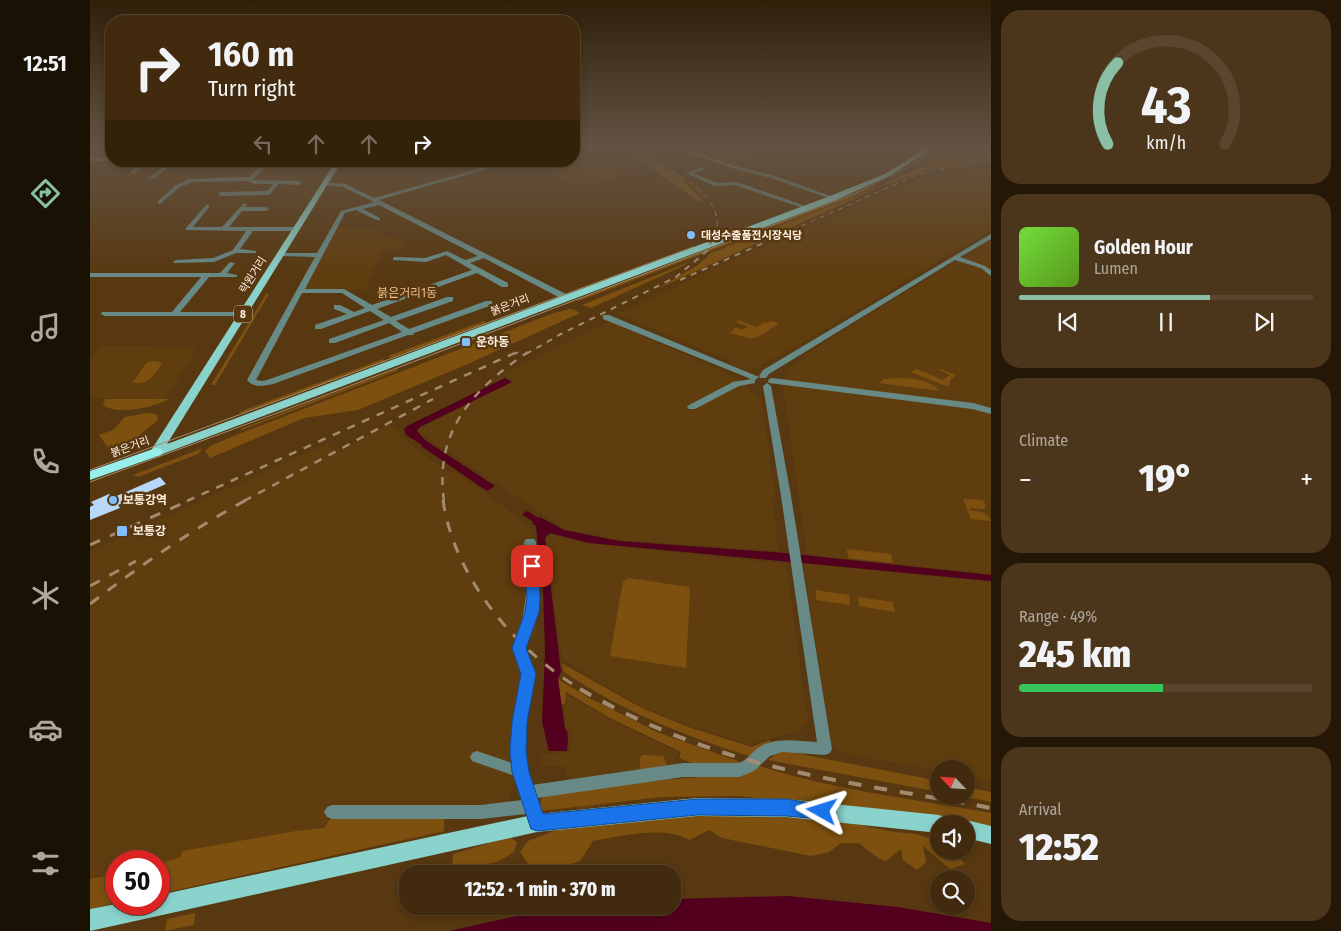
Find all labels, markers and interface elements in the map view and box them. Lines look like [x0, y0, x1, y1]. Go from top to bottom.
text: 160 m [208, 33, 294, 75]
icon: right [125, 35, 190, 100]
text: 12:51 [23, 50, 67, 77]
text: 43 [1141, 74, 1191, 137]
text: Turn right [208, 75, 296, 102]
icon: left [249, 130, 277, 158]
icon: ahead [302, 130, 330, 158]
icon: ahead [355, 130, 383, 158]
icon: right [408, 130, 436, 158]
text: km/h [1146, 132, 1186, 154]
icon: directions [28, 176, 63, 211]
marker: 대성수출품전시장식당 [685, 229, 697, 241]
place label: 대성수출품전시장식당 [701, 229, 802, 242]
text: Golden Hour [1094, 236, 1193, 259]
street label: 락원거리 [237, 254, 269, 296]
text: Lumen [1094, 259, 1138, 278]
district label: 붉은거리1동 [377, 286, 437, 300]
street label: 붉은거리 [489, 292, 531, 318]
road number: 8 [234, 306, 252, 322]
icon: previous [1054, 308, 1082, 336]
icon: pause [1152, 308, 1180, 336]
icon: next [1250, 308, 1278, 336]
icon: music [28, 310, 63, 345]
place label: 운하동 [476, 335, 509, 349]
marker: 운하동 [460, 336, 472, 348]
text: Climate [1019, 431, 1068, 450]
street label: 붉은거리 [109, 434, 151, 460]
icon: phone [28, 444, 63, 479]
text: 19° [1139, 455, 1193, 501]
text: − [1019, 463, 1032, 496]
text: + [1300, 463, 1313, 496]
place label: 보통강역 [123, 493, 167, 507]
marker: 보통강역 [107, 494, 119, 506]
marker: 보통강 [115, 524, 129, 538]
place label: 보통강 [133, 524, 166, 538]
pin [511, 545, 553, 587]
icon: arrive [518, 552, 546, 580]
icon: climate [28, 578, 63, 613]
text: Range · 49% [1019, 607, 1097, 626]
text: 245 km [1019, 631, 1131, 677]
icon: car [28, 712, 63, 747]
north arrow [930, 760, 975, 805]
map controls [930, 760, 975, 915]
position arrow [795, 784, 847, 836]
text: Arrival [1019, 800, 1061, 819]
button: sound [930, 815, 975, 860]
text: 12:52 [1019, 824, 1099, 870]
icon: filters [28, 846, 63, 881]
speed limit sign: 50 [105, 850, 170, 915]
button: search [930, 870, 975, 915]
text: 12:52 · 1 min · 370 m [464, 878, 616, 901]

